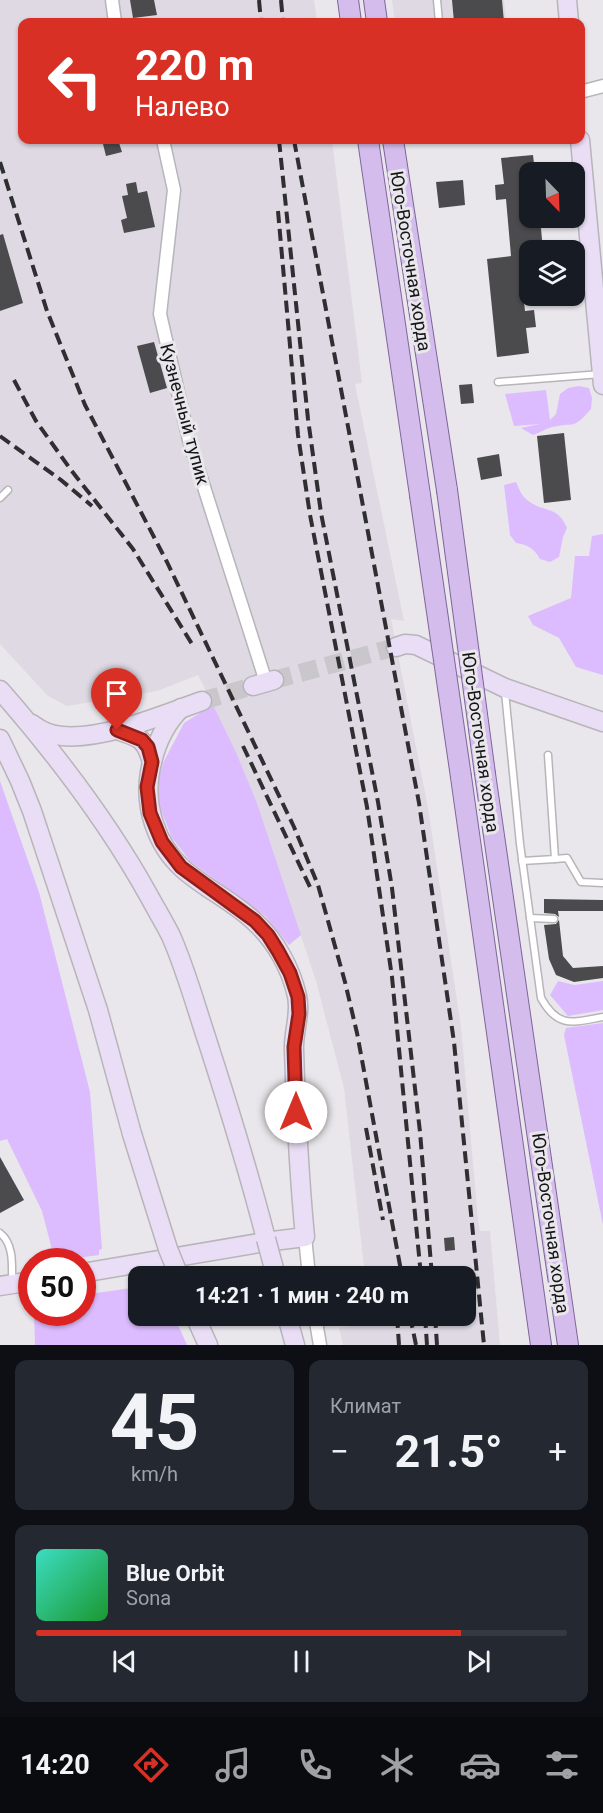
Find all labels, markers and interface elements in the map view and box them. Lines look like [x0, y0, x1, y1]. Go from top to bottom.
text: 220 m [135, 41, 254, 90]
icon: left [36, 42, 114, 120]
text: Налево [135, 91, 230, 123]
north arrow [519, 162, 585, 228]
map controls [519, 162, 585, 306]
street label: Юго-Восточная хорда [386, 169, 436, 353]
button: layers [519, 240, 585, 306]
street label: Кузнечный тупик [156, 341, 214, 487]
street label: Юго-Восточная хорда [458, 650, 504, 834]
pin [91, 668, 142, 730]
icon: arrive [100, 677, 133, 710]
position arrow [264, 1080, 328, 1144]
street label: Юго-Восточная хорда [528, 1131, 574, 1315]
speed limit sign: 50 [18, 1248, 96, 1326]
text: 14:21 · 1 мин · 240 m [195, 1283, 409, 1308]
text: 45 [110, 1377, 199, 1468]
text: Климат [330, 1394, 401, 1418]
text: 21.5° [395, 1425, 503, 1478]
text: − [330, 1432, 349, 1471]
text: + [548, 1432, 567, 1471]
text: km/h [131, 1462, 178, 1486]
text: Blue Orbit [126, 1561, 224, 1586]
text: Sona [126, 1586, 171, 1610]
icon: previous [108, 1645, 141, 1678]
icon: pause [285, 1645, 318, 1678]
icon: next [462, 1645, 495, 1678]
icon: directions [130, 1744, 172, 1786]
icon: music [212, 1744, 254, 1786]
icon: phone [294, 1744, 336, 1786]
icon: climate [376, 1744, 418, 1786]
icon: car [459, 1744, 501, 1786]
icon: filters [541, 1744, 583, 1786]
text: 14:20 [20, 1749, 90, 1781]

